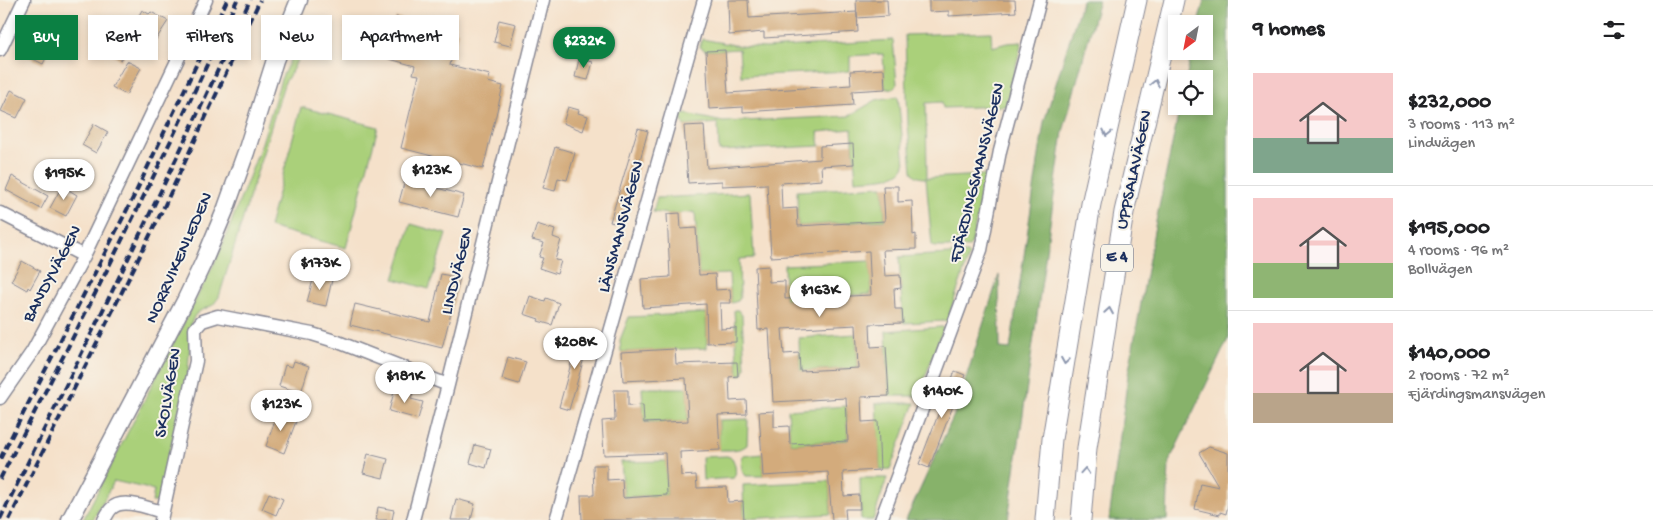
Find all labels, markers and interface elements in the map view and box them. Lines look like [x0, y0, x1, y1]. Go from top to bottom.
chip: Buy [15, 15, 78, 60]
chip: Rent [88, 15, 158, 60]
chip: Filters [168, 15, 251, 60]
chip: New [261, 15, 332, 60]
chip: Apartment [342, 15, 459, 60]
north arrow [1168, 15, 1212, 60]
map controls [1168, 15, 1213, 115]
icon: filters [1600, 16, 1628, 44]
text: 9 homes [1253, 18, 1324, 43]
pin: $232K [549, 27, 619, 69]
text: $232K [564, 33, 604, 52]
button: locate [1168, 70, 1213, 115]
one-way arrow [1149, 78, 1160, 87]
street label: FJÄRDINGSMANSVÄGEN [945, 81, 1011, 266]
text: $232,000 [1408, 91, 1491, 116]
icon: home [1293, 93, 1353, 153]
street label: UPPSALAVÄGEN [1112, 108, 1158, 232]
text: 3 rooms · 113 m² [1408, 116, 1515, 135]
one-way arrow [1102, 128, 1113, 137]
text: Lindvägen [1408, 135, 1475, 154]
pin: $123K [396, 156, 466, 198]
pin: $195K [29, 158, 99, 201]
street label: LÄNSMANSVÄGEN [594, 159, 650, 295]
text: $123K [412, 162, 450, 181]
text: $195K [45, 165, 83, 184]
street label: NORRVIKENLEDEN [142, 189, 218, 327]
text: $195,000 [1408, 217, 1490, 242]
icon: home [1293, 218, 1353, 278]
street label: BANDYVÄGEN [18, 222, 87, 327]
street label: LINDVÄGEN [437, 225, 479, 317]
text: 4 rooms · 96 m² [1408, 242, 1509, 261]
road number: E 4 [1101, 244, 1133, 272]
pin: $173K [285, 248, 355, 291]
text: $173K [300, 255, 340, 274]
text: Bollvägen [1408, 261, 1472, 280]
pin: $163K [785, 276, 855, 318]
text: $163K [801, 282, 839, 301]
one-way arrow [1103, 306, 1113, 315]
pin: $208K [540, 328, 610, 370]
text: $208K [554, 334, 596, 353]
text: $140,000 [1408, 342, 1490, 367]
icon: home [1293, 343, 1353, 403]
street label: SKOLVÄGEN [151, 347, 187, 439]
one-way arrow [1061, 357, 1071, 366]
pin: $181K [370, 362, 440, 404]
text: 2 rooms · 72 m² [1408, 367, 1509, 386]
text: $181K [386, 368, 424, 387]
pin: $140K [907, 376, 977, 419]
text: $140K [922, 383, 962, 402]
text: Fjärdingsmansvägen [1408, 386, 1545, 405]
pin: $123K [246, 390, 316, 432]
text: $123K [262, 396, 300, 415]
one-way arrow [1079, 467, 1090, 475]

